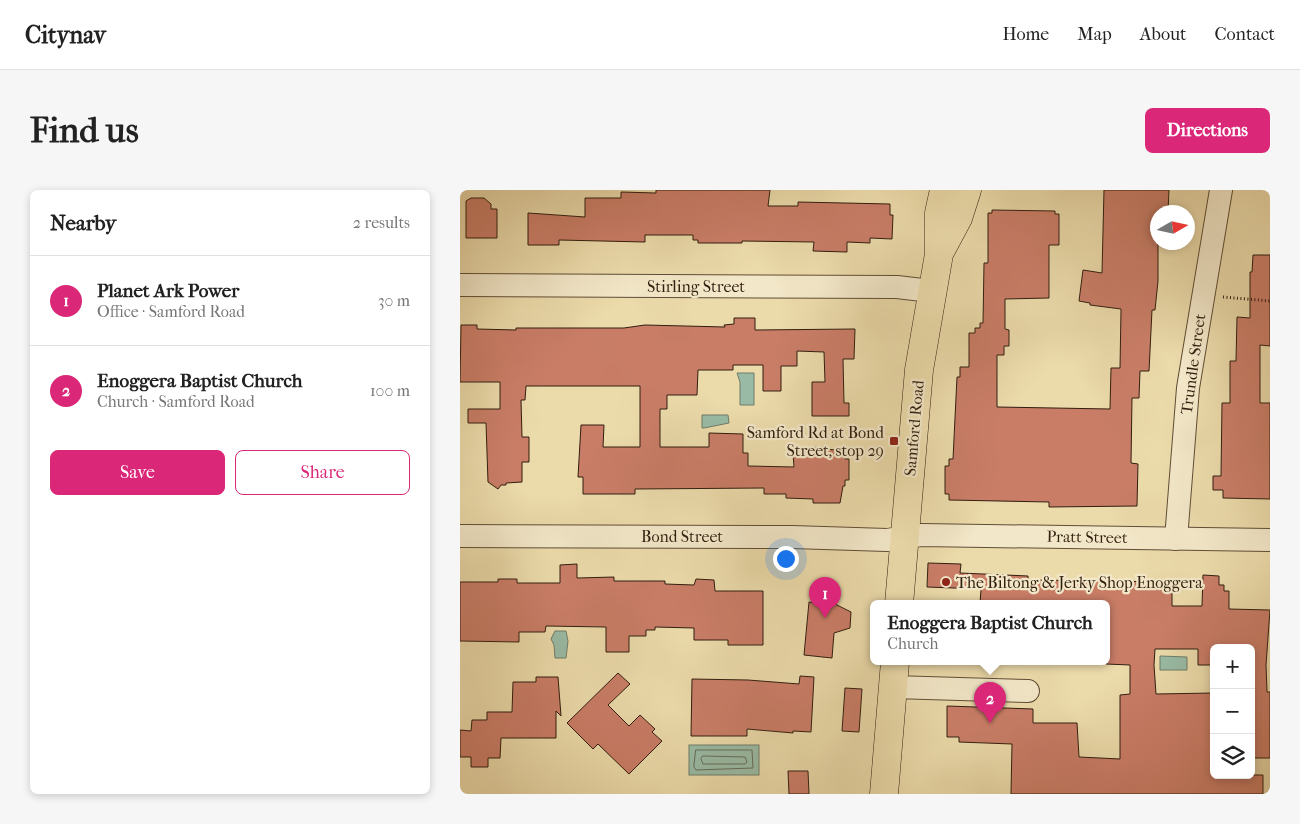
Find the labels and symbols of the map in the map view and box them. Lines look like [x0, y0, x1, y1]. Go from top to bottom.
north arrow [1150, 205, 1195, 250]
street label: Stirling Street [647, 277, 745, 296]
street label: Trundle Street [1177, 312, 1210, 416]
street label: Samford Road [900, 379, 928, 477]
place label: Samford Rd at Bond Street, stop 29 [747, 423, 884, 460]
marker: Samford Rd at Bond Street, stop 29 [888, 435, 900, 447]
street label: Bond Street [641, 527, 723, 546]
street label: Pratt Street [1046, 527, 1128, 547]
your location [773, 546, 799, 572]
place label: The Biltong & Jerky Shop Enoggera [956, 573, 1203, 592]
marker: The Biltong & Jerky Shop Enoggera [940, 576, 952, 588]
pin: 1 [809, 577, 841, 618]
pin: 2 [974, 682, 1006, 723]

